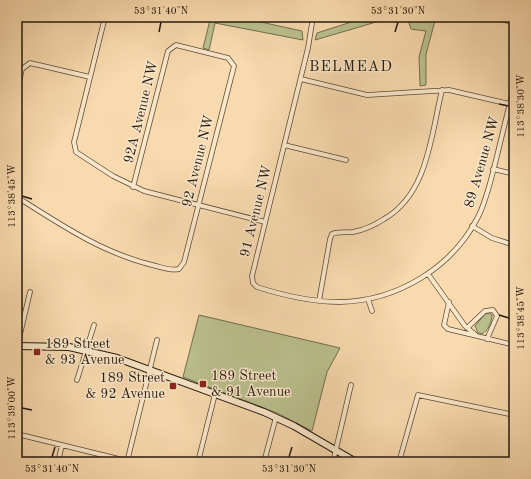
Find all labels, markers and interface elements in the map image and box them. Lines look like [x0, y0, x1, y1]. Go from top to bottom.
text: 53°31'40"N [134, 6, 189, 16]
text: 53°31'30"N [371, 6, 426, 16]
street label: 92A Avenue NW [122, 59, 160, 165]
district label: BELMEAD [309, 60, 393, 75]
text: 113°38'30"W [516, 74, 526, 138]
street label: 92 Avenue NW [180, 114, 216, 208]
street label: 89 Avenue NW [462, 115, 502, 209]
text: 113°38'45"W [7, 164, 17, 228]
street label: 91 Avenue NW [238, 164, 274, 258]
text: 113°38'45"W [516, 286, 526, 350]
place label: 189 Street & 93 Avenue [45, 337, 125, 367]
marker: 189 Street & 93 Avenue [32, 347, 42, 357]
place label: 189 Street & 91 Avenue [211, 369, 291, 399]
place label: 189 Street & 92 Avenue [85, 371, 165, 401]
text: 113°39'00"W [7, 376, 17, 440]
marker: 189 Street & 91 Avenue [198, 379, 208, 389]
marker: 189 Street & 92 Avenue [168, 381, 178, 391]
text: 53°31'40"N [25, 464, 80, 474]
text: 53°31'30"N [262, 464, 317, 474]

